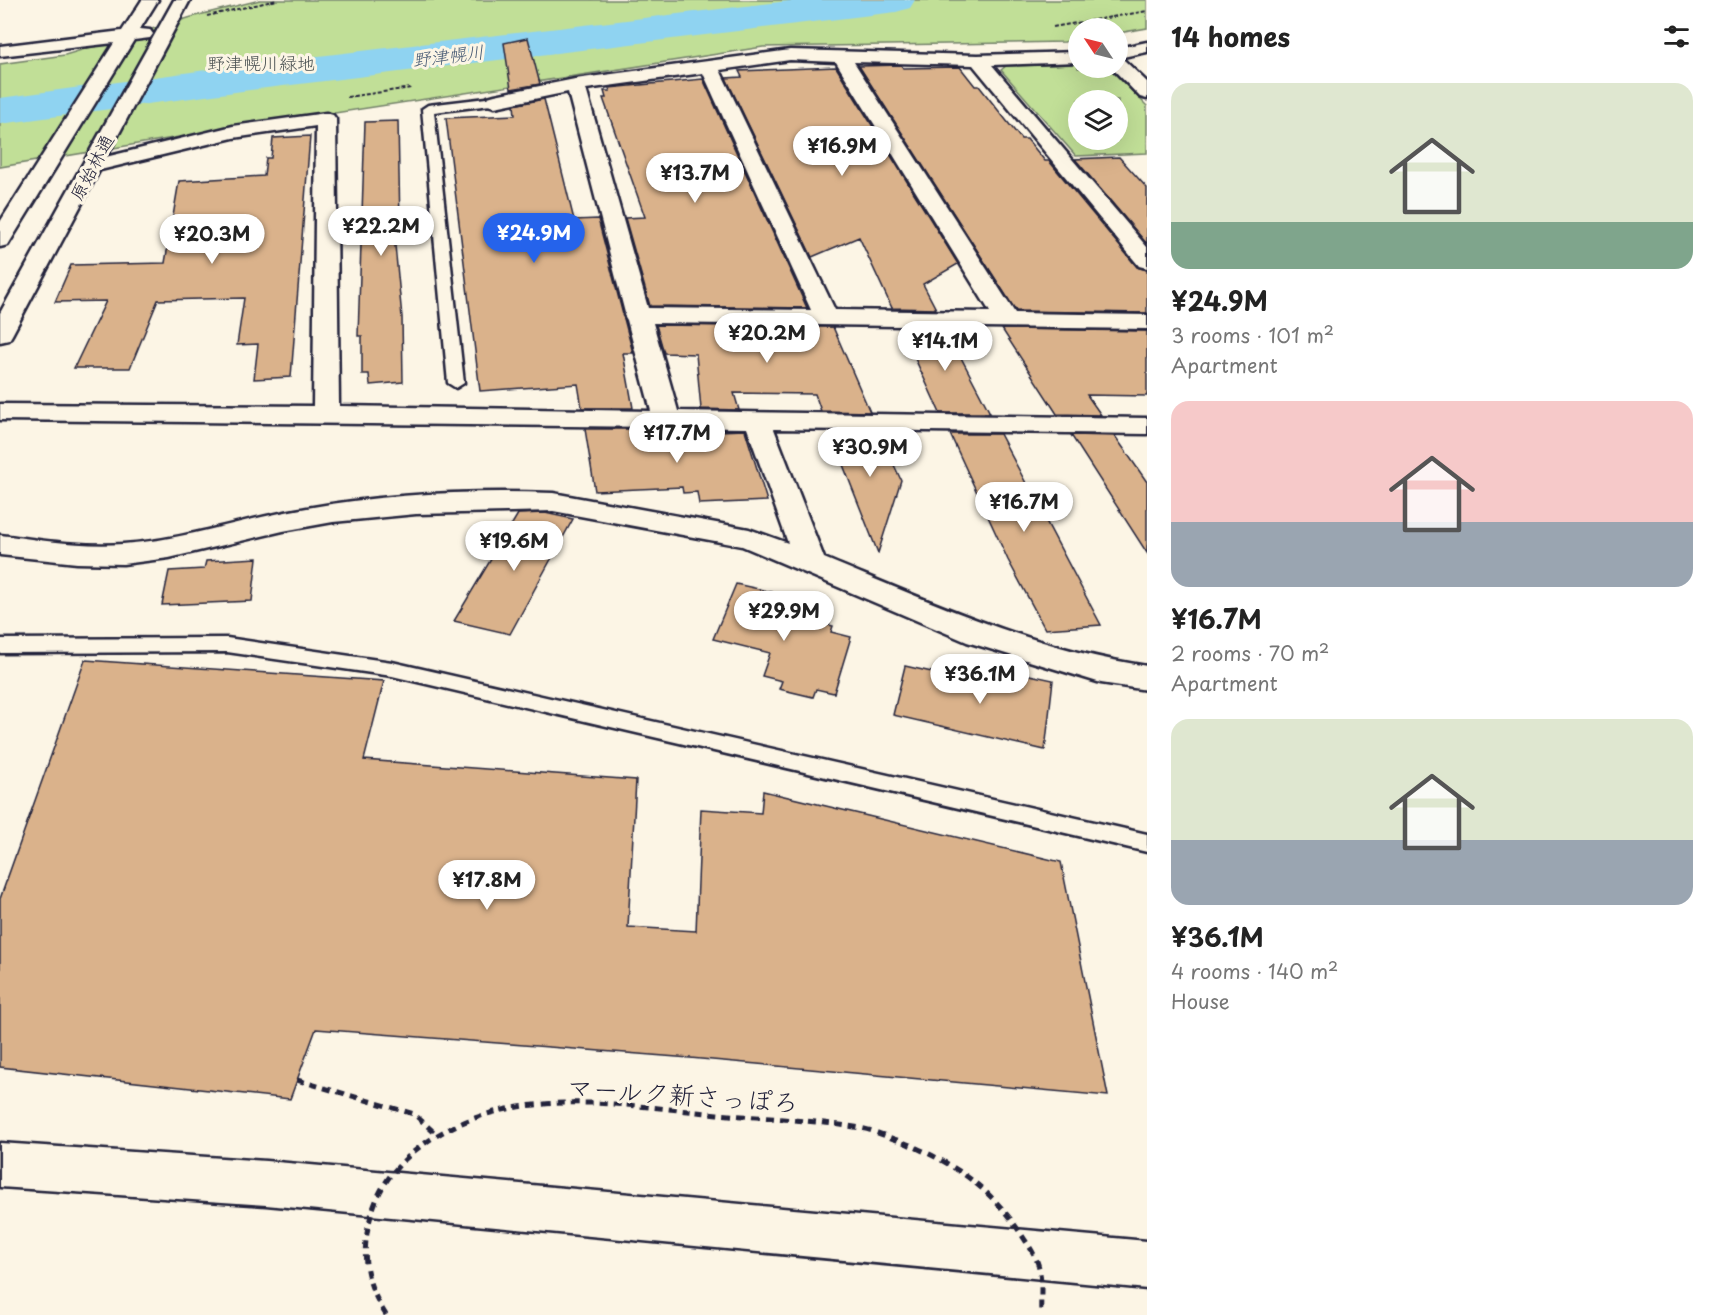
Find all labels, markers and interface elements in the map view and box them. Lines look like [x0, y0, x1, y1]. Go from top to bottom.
text: 14 homes [1171, 17, 1290, 56]
north arrow [1068, 18, 1128, 78]
map controls [1068, 18, 1128, 150]
icon: filters [1660, 20, 1693, 53]
water label: 野津幌川 [411, 37, 485, 73]
park label: 野津幌川緑地 [207, 49, 315, 76]
button: layers [1068, 90, 1128, 150]
icon: home [1378, 122, 1486, 230]
pin: ¥16.9M [793, 126, 891, 177]
street label: 原始林通 [62, 129, 120, 205]
text: ¥16.9M [807, 130, 877, 160]
pin: ¥13.7M [646, 153, 744, 204]
text: ¥13.7M [660, 157, 730, 187]
pin: ¥22.2M [332, 206, 430, 257]
text: ¥22.2M [342, 210, 420, 240]
pin: ¥24.9M [485, 213, 583, 264]
pin: ¥20.3M [163, 214, 261, 265]
text: ¥24.9M [497, 217, 571, 247]
text: ¥20.3M [174, 218, 250, 248]
text: ¥24.9M [1171, 281, 1268, 320]
pin: ¥20.2M [718, 313, 816, 364]
text: ¥20.2M [728, 317, 806, 347]
text: 3 rooms · 101 m² [1171, 320, 1334, 350]
pin: ¥14.1M [896, 321, 994, 372]
text: ¥14.1M [912, 325, 978, 355]
text: Apartment [1171, 350, 1278, 380]
pin: ¥17.7M [628, 413, 726, 464]
text: ¥17.7M [643, 417, 711, 447]
pin: ¥30.9M [821, 427, 919, 478]
text: ¥30.9M [832, 431, 908, 461]
icon: home [1378, 440, 1486, 548]
pin: ¥16.7M [975, 482, 1073, 533]
text: ¥16.7M [989, 486, 1059, 516]
pin: ¥19.6M [465, 521, 563, 572]
text: ¥19.6M [479, 525, 549, 555]
pin: ¥29.9M [735, 591, 833, 642]
text: ¥29.9M [748, 595, 820, 625]
text: ¥16.7M [1171, 599, 1262, 638]
text: 2 rooms · 70 m² [1171, 638, 1329, 668]
pin: ¥36.1M [931, 654, 1029, 705]
text: ¥36.1M [944, 658, 1016, 688]
text: Apartment [1171, 668, 1278, 698]
icon: home [1378, 758, 1486, 866]
pin: ¥17.8M [438, 860, 536, 911]
text: ¥17.8M [452, 864, 522, 894]
text: ¥36.1M [1171, 917, 1264, 956]
text: 4 rooms · 140 m² [1171, 956, 1338, 986]
text: House [1171, 986, 1230, 1016]
street label: マールク新さっぽろ [566, 1066, 800, 1122]

